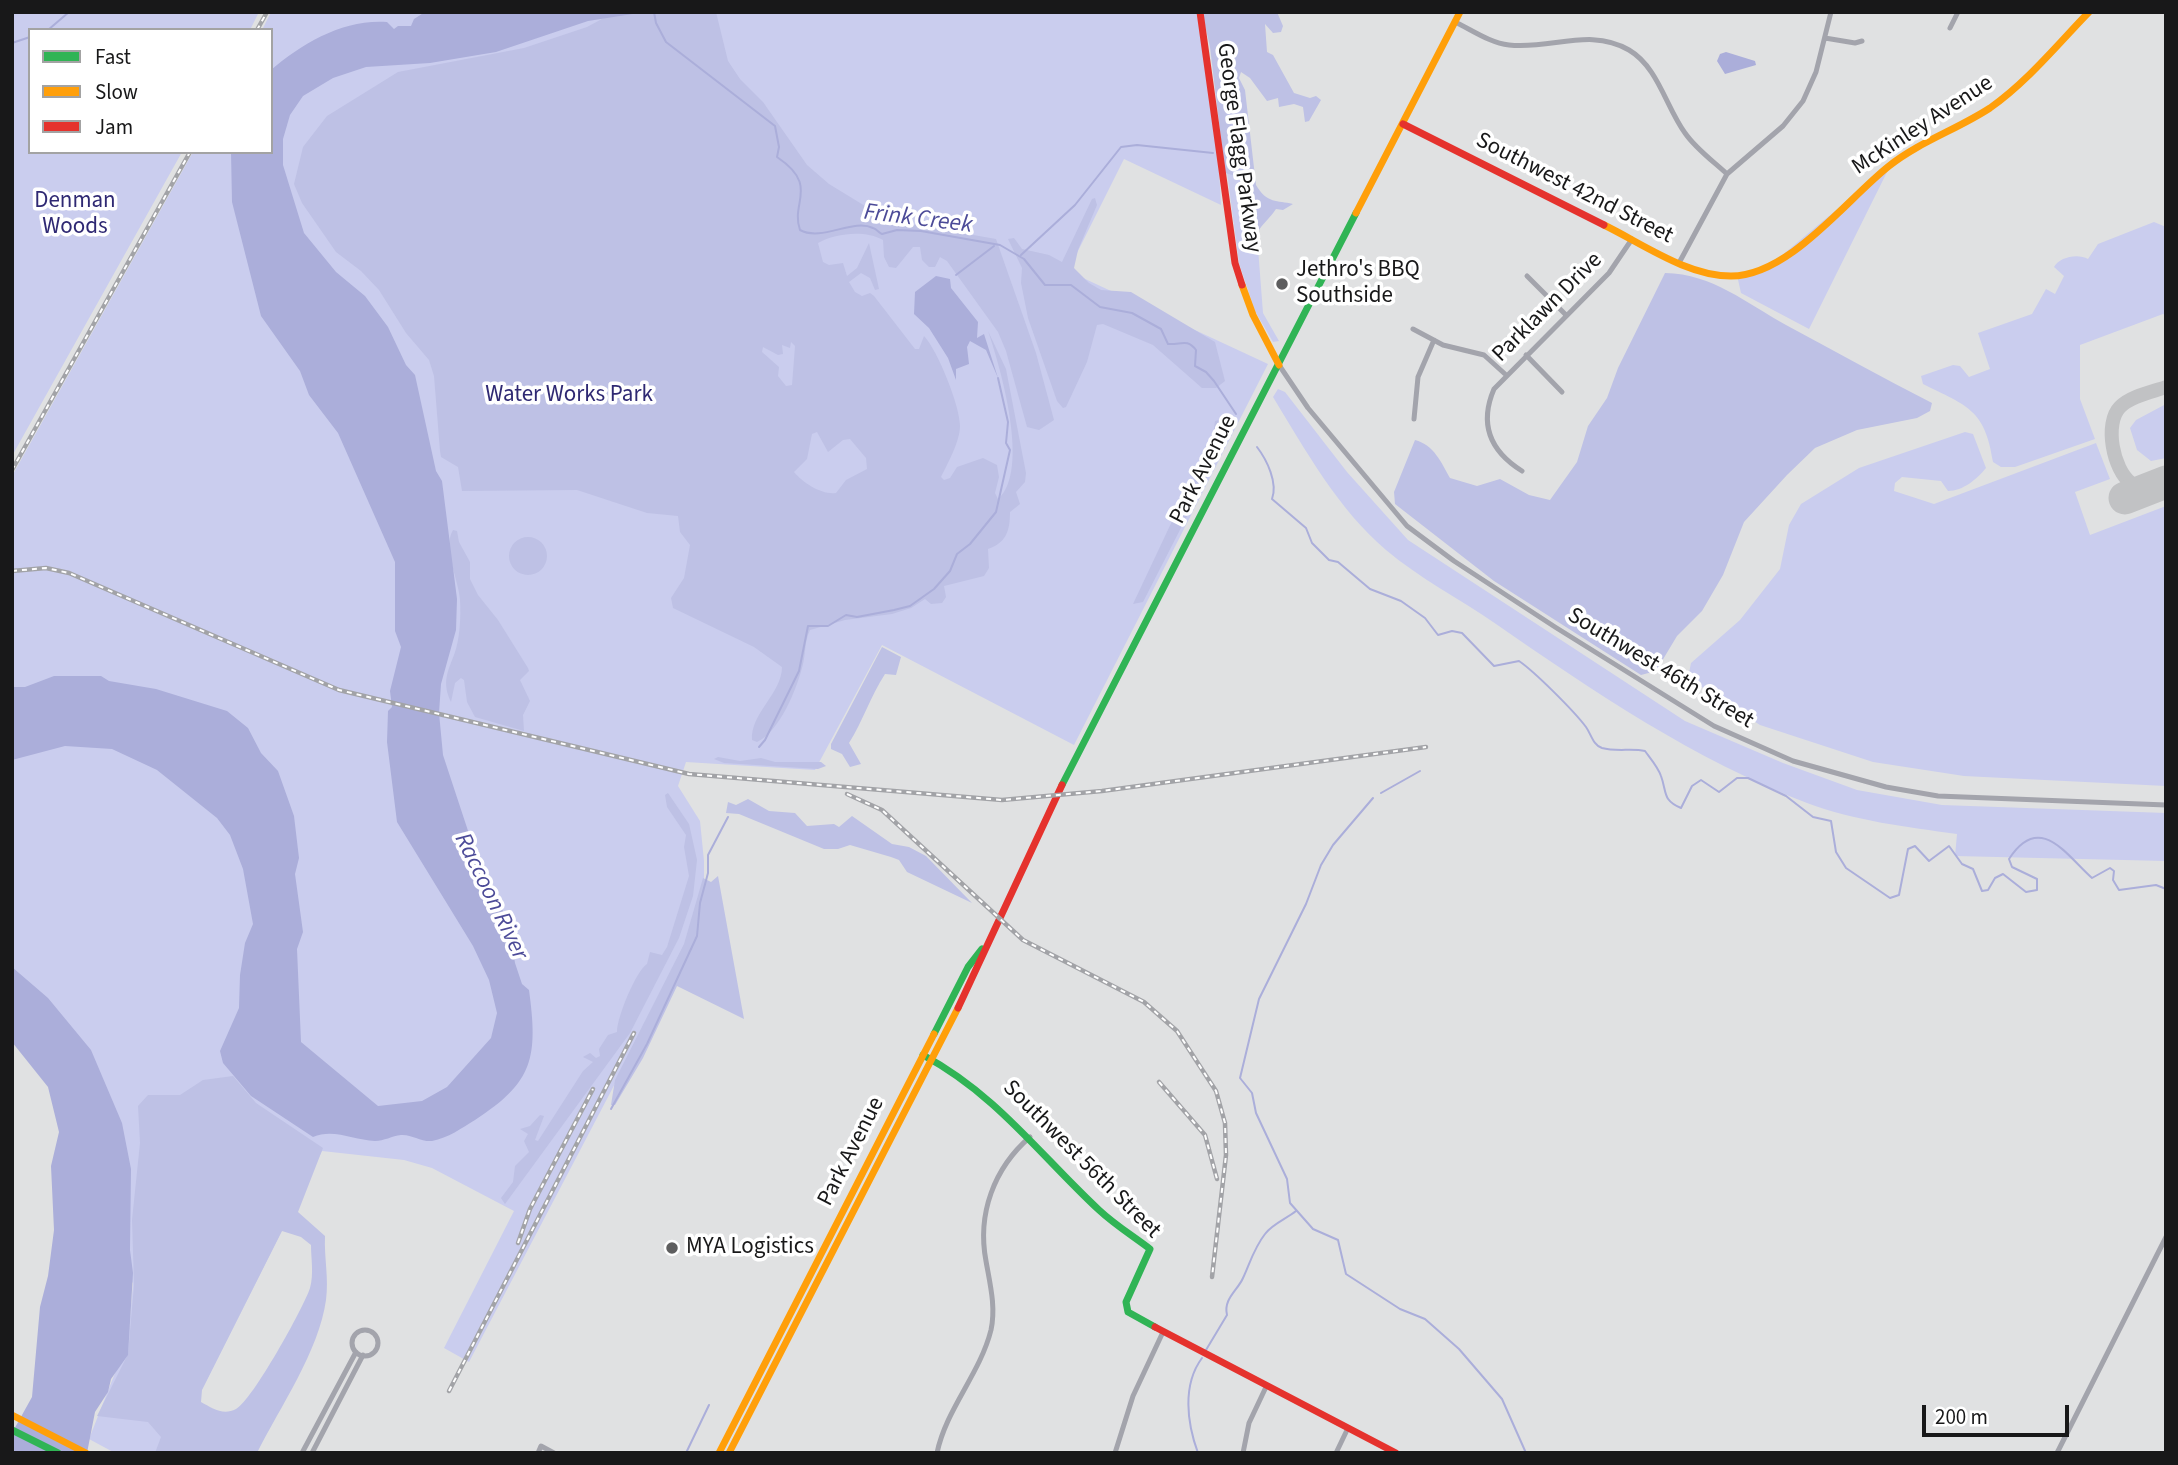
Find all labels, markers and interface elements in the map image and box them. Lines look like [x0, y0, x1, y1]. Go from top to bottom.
legend [28, 28, 273, 154]
street label: George Flagg Parkway [1210, 41, 1266, 255]
text: Fast [95, 42, 131, 72]
street label: McKinley Avenue [1847, 70, 1999, 182]
text: Slow [95, 77, 138, 107]
text: Jam [95, 112, 133, 142]
street label: Southwest 42nd Street [1471, 127, 1677, 251]
park label: Denman Woods [34, 188, 116, 242]
water label: Frink Creek [862, 199, 974, 241]
street label: Parklawn Drive [1487, 247, 1609, 369]
place label: Jethro's BBQ Southside [1296, 257, 1420, 311]
marker: Jethro's BBQ Southside [1274, 276, 1290, 292]
park label: Water Works Park [485, 382, 653, 410]
street label: Park Avenue [1165, 411, 1243, 529]
street label: Southwest 46th Street [1562, 602, 1758, 736]
water label: Raccoon River [447, 829, 533, 965]
street label: Southwest 56th Street [996, 1075, 1166, 1245]
street label: Park Avenue [813, 1093, 891, 1211]
place label: MYA Logistics [686, 1234, 814, 1262]
marker: MYA Logistics [664, 1240, 680, 1256]
scale bar [1926, 1392, 2073, 1436]
text: 200 m [1935, 1402, 1988, 1432]

